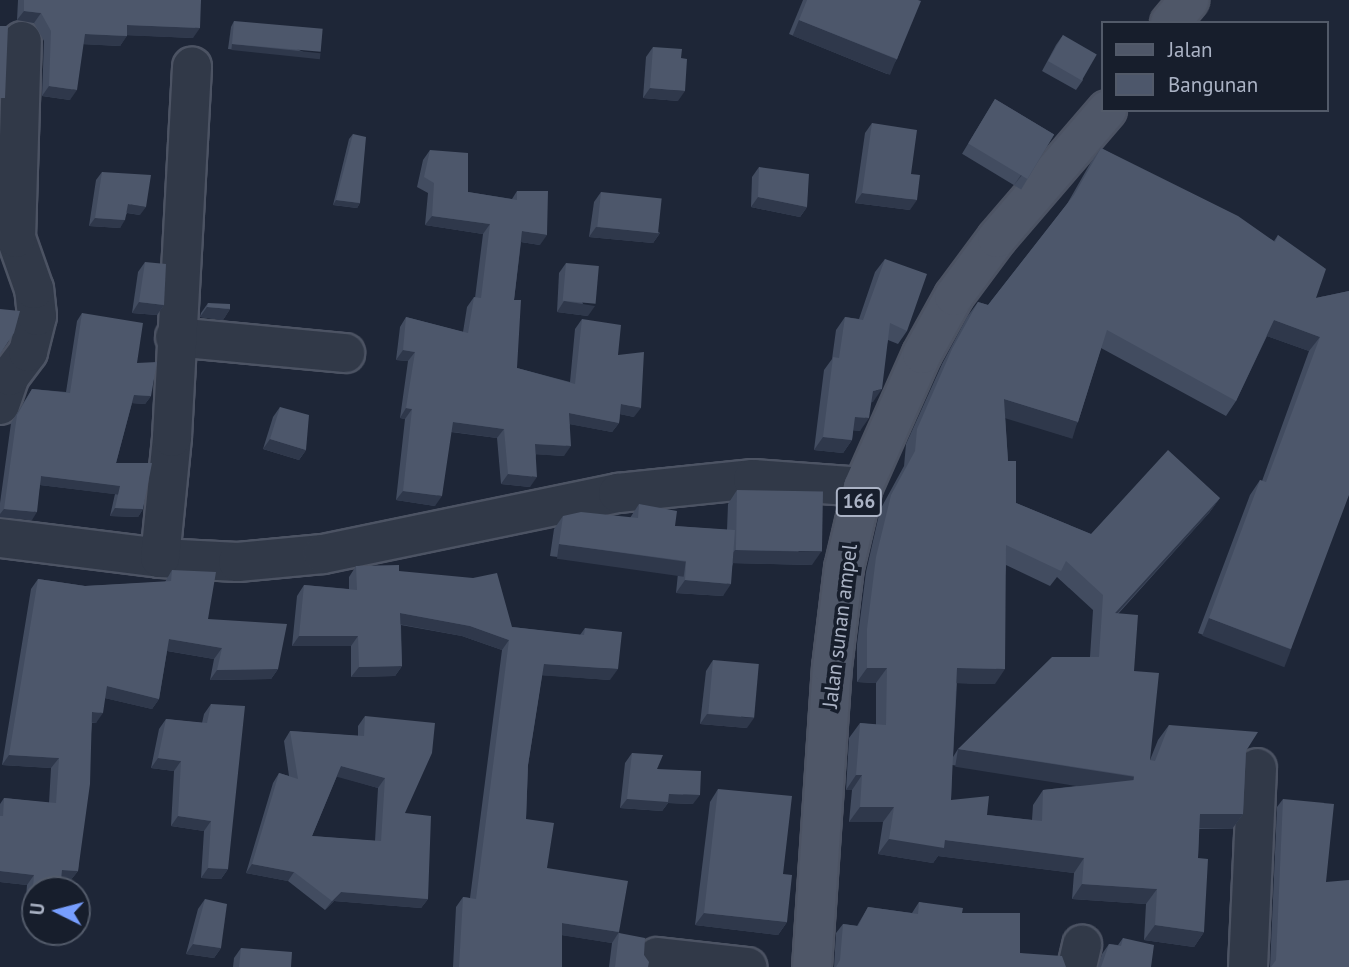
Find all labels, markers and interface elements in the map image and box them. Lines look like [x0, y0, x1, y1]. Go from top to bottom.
legend [1100, 21, 1328, 112]
text: Jalan [1168, 36, 1213, 63]
text: Bangunan [1168, 71, 1258, 98]
road number: 166 [834, 486, 884, 517]
street label: Jalan sunan ampel [817, 543, 863, 709]
north arrow [21, 876, 91, 946]
text: U [25, 902, 50, 916]

